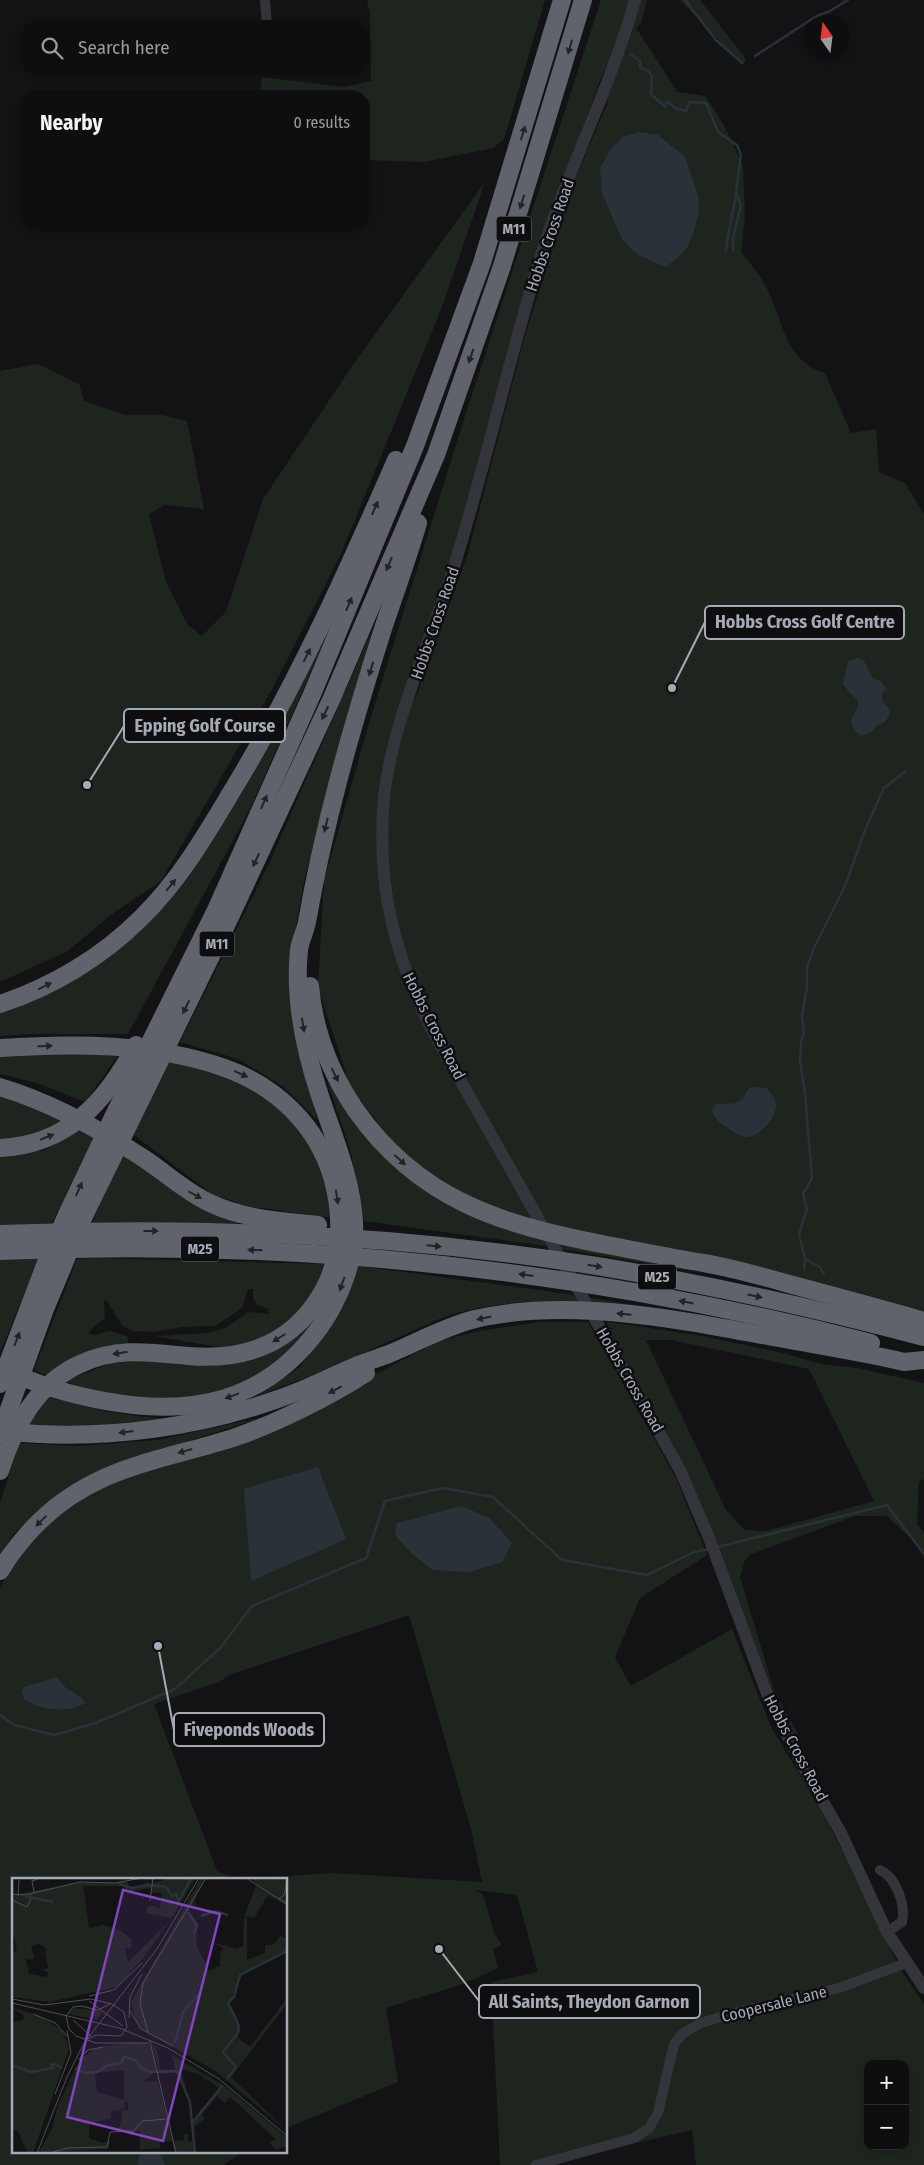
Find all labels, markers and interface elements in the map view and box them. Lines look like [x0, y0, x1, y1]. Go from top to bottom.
north arrow [804, 15, 849, 60]
search box [20, 20, 370, 75]
icon: search [38, 34, 66, 62]
text: Search here [78, 36, 170, 59]
one-way arrow [566, 39, 574, 55]
text: Nearby [40, 110, 102, 136]
text: 0 results [293, 113, 350, 132]
one-way arrow [519, 125, 527, 140]
street label: Hobbs Cross Road [522, 176, 578, 294]
one-way arrow [518, 195, 526, 210]
road number: M11 [496, 216, 532, 242]
one-way arrow [466, 349, 474, 364]
one-way arrow [372, 501, 380, 515]
one-way arrow [385, 557, 393, 571]
street label: Hobbs Cross Road [407, 564, 463, 682]
one-way arrow [346, 597, 354, 611]
callout: Hobbs Cross Golf Centre [705, 606, 904, 639]
text: Hobbs Cross Golf Centre [715, 611, 895, 633]
one-way arrow [303, 648, 311, 662]
one-way arrow [366, 661, 374, 676]
one-way arrow [320, 706, 328, 720]
callout: Epping Golf Course [124, 709, 285, 742]
text: Epping Golf Course [135, 715, 275, 737]
one-way arrow [261, 795, 269, 809]
one-way arrow [322, 817, 330, 832]
one-way arrow [252, 853, 260, 867]
one-way arrow [165, 879, 176, 892]
road number: M11 [200, 932, 234, 956]
street label: Hobbs Cross Road [399, 969, 469, 1083]
one-way arrow [38, 982, 52, 990]
one-way arrow [182, 1000, 190, 1014]
one-way arrow [299, 1018, 307, 1034]
one-way arrow [37, 1041, 53, 1049]
one-way arrow [331, 1068, 339, 1082]
one-way arrow [234, 1071, 248, 1079]
one-way arrow [40, 1133, 55, 1141]
one-way arrow [393, 1154, 405, 1166]
one-way arrow [75, 1182, 83, 1196]
one-way arrow [333, 1190, 341, 1206]
one-way arrow [188, 1191, 203, 1199]
one-way arrow [144, 1227, 160, 1235]
road number: M25 [181, 1236, 219, 1262]
one-way arrow [426, 1242, 442, 1250]
one-way arrow [247, 1246, 263, 1254]
one-way arrow [587, 1262, 603, 1270]
road number: M25 [638, 1264, 676, 1290]
one-way arrow [517, 1271, 533, 1279]
one-way arrow [338, 1277, 346, 1292]
one-way arrow [747, 1292, 763, 1300]
one-way arrow [678, 1298, 693, 1306]
one-way arrow [616, 1310, 632, 1318]
one-way arrow [475, 1314, 491, 1322]
street label: Hobbs Cross Road [592, 1324, 668, 1436]
one-way arrow [13, 1331, 21, 1346]
one-way arrow [272, 1333, 285, 1343]
one-way arrow [112, 1349, 128, 1357]
one-way arrow [327, 1386, 342, 1394]
one-way arrow [224, 1392, 239, 1400]
one-way arrow [118, 1428, 134, 1436]
one-way arrow [177, 1448, 192, 1456]
one-way arrow [35, 1515, 47, 1527]
street label: Hobbs Cross Road [760, 1692, 832, 1804]
callout: Fiveponds Woods [174, 1713, 324, 1746]
text: Fiveponds Woods [184, 1719, 314, 1741]
inset map [12, 1878, 288, 2152]
street label: Coopersale Lane [719, 1982, 829, 2026]
callout: All Saints, Theydon Garnon [479, 1985, 700, 2018]
text: All Saints, Theydon Garnon [488, 1991, 689, 2013]
map controls [864, 2060, 909, 2150]
button: + [864, 2060, 909, 2105]
button: − [864, 2105, 909, 2150]

